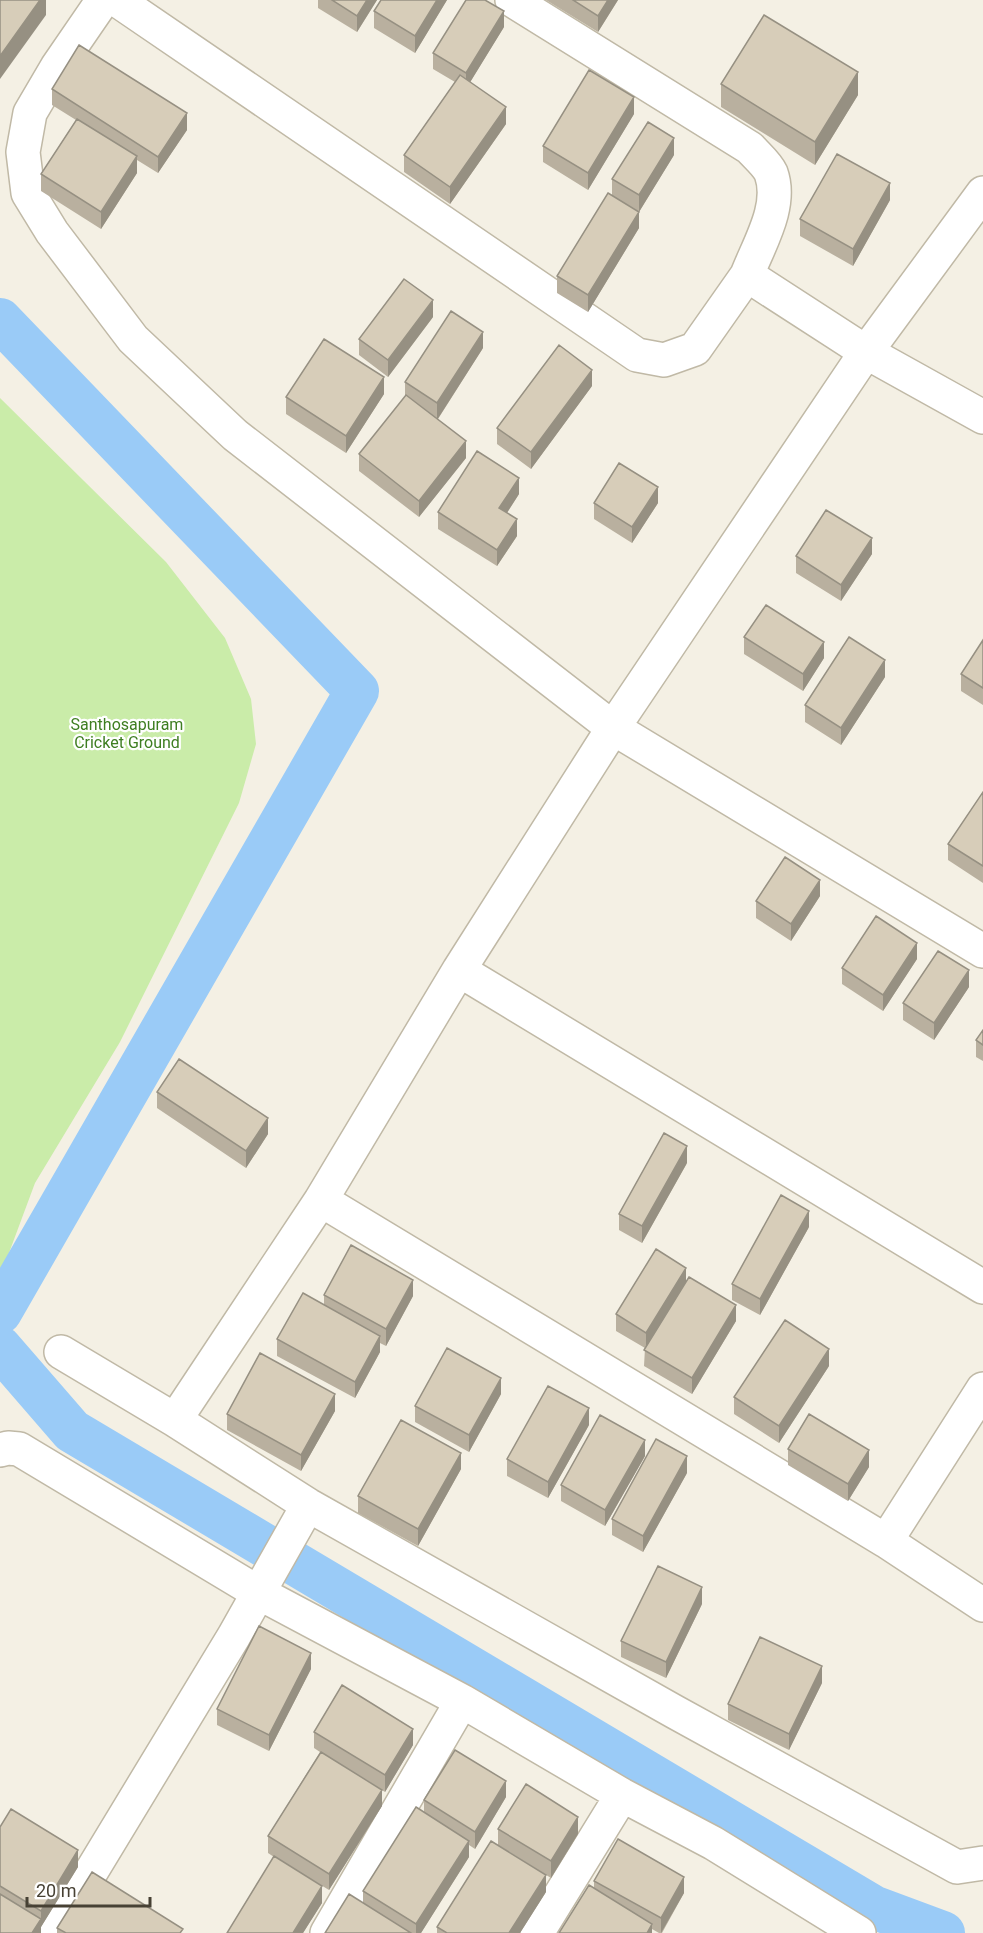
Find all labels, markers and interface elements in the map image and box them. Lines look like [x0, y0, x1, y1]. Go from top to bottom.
park label: Santhosapuram Cricket Ground [71, 715, 183, 752]
scale bar [27, 1870, 150, 1908]
text: 20 m [36, 1880, 76, 1901]

